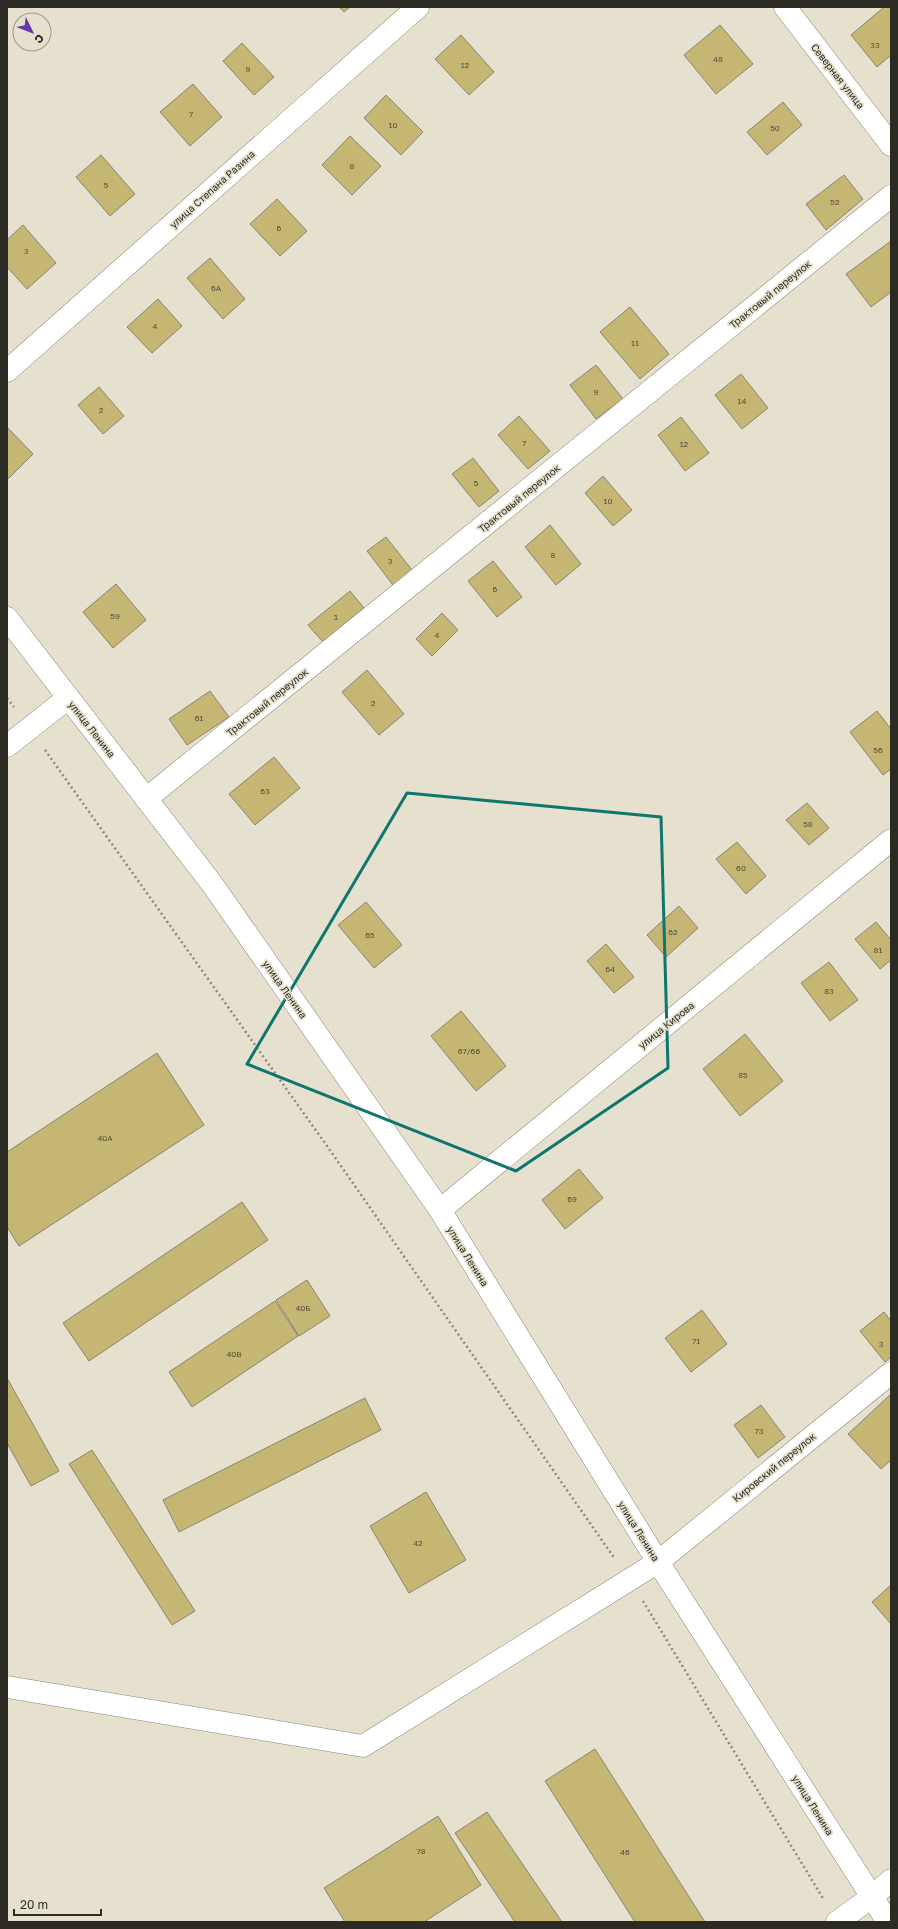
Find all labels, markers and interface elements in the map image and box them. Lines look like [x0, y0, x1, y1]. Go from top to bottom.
north arrow [12, 12, 52, 52]
text: С [32, 32, 47, 47]
house number: 33 [870, 40, 880, 50]
street label: Северная улица [809, 41, 867, 111]
house number: 48 [713, 54, 723, 64]
house number: 12 [461, 60, 470, 70]
house number: 9 [246, 64, 251, 74]
house number: 7 [189, 109, 193, 119]
house number: 10 [389, 120, 397, 130]
house number: 50 [770, 123, 780, 133]
street label: улица Степана Разина [167, 148, 257, 230]
house number: 8 [350, 161, 355, 171]
house number: 5 [104, 180, 109, 190]
house number: 52 [830, 197, 840, 207]
house number: 6 [277, 223, 282, 233]
house number: 3 [24, 246, 29, 256]
street label: Трактовый переулок [727, 257, 814, 331]
house number: 6А [211, 283, 222, 293]
house number: 4 [153, 321, 158, 331]
house number: 11 [631, 338, 639, 348]
house number: 9 [594, 387, 599, 397]
house number: 14 [738, 396, 746, 406]
house number: 2 [99, 405, 104, 415]
house number: 7 [522, 438, 526, 448]
house number: 12 [680, 439, 689, 449]
street label: Трактовый переулок [476, 461, 563, 535]
house number: 5 [474, 478, 479, 488]
house number: 10 [604, 496, 612, 506]
house number: 8 [551, 550, 556, 560]
house number: 3 [388, 556, 393, 566]
house number: 6 [493, 584, 498, 594]
house number: 59 [110, 611, 120, 621]
house number: 1 [334, 612, 338, 622]
house number: 4 [435, 630, 440, 640]
street label: Трактовый переулок [224, 665, 311, 739]
street label: улица Ленина [66, 698, 118, 760]
house number: 2 [371, 698, 376, 708]
house number: 61 [195, 713, 203, 723]
house number: 56 [873, 745, 883, 755]
house number: 63 [260, 786, 270, 796]
house number: 58 [803, 819, 813, 829]
house number: 60 [736, 863, 746, 873]
house number: 62 [668, 927, 678, 937]
house number: 65 [365, 930, 375, 940]
house number: 81 [874, 945, 882, 955]
street label: улица Ленина [260, 957, 310, 1021]
house number: 64 [605, 964, 615, 974]
house number: 83 [824, 986, 834, 996]
street label: улица Кирова [636, 999, 696, 1051]
house number: 67/66 [458, 1046, 480, 1056]
house number: 85 [738, 1070, 748, 1080]
house number: 40А [97, 1133, 113, 1143]
house number: 69 [567, 1194, 577, 1204]
street label: улица Ленина [445, 1224, 491, 1288]
house number: 40Б [295, 1303, 311, 1313]
house number: 71 [692, 1336, 700, 1346]
house number: 3 [879, 1339, 884, 1349]
house number: 40В [226, 1349, 242, 1359]
house number: 73 [755, 1426, 764, 1436]
street label: Кировский переулок [730, 1430, 818, 1504]
street label: улица Ленина [616, 1499, 662, 1563]
house number: 42 [413, 1538, 423, 1548]
street label: улица Ленина [790, 1773, 836, 1837]
house number: 78 [416, 1846, 426, 1856]
house number: 46 [620, 1847, 630, 1857]
scale bar [14, 1891, 101, 1917]
text: 20 m [20, 1897, 48, 1912]

